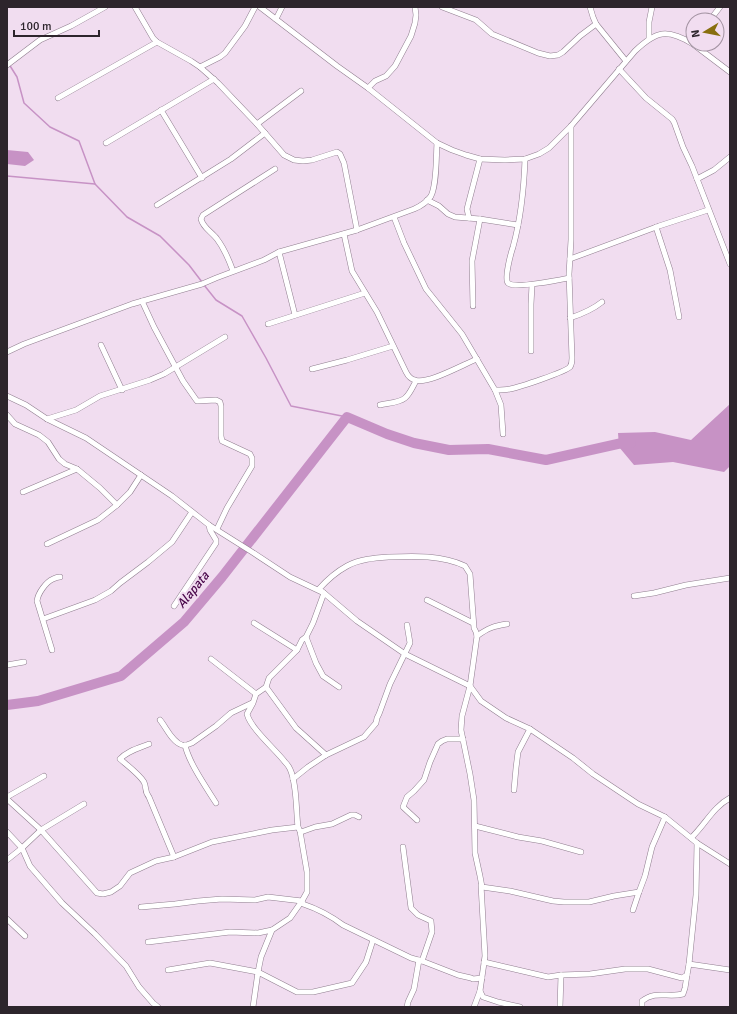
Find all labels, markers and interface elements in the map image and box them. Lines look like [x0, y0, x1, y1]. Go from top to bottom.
scale bar [14, 12, 99, 38]
north arrow [685, 12, 725, 52]
text: 100 m [20, 19, 52, 34]
text: N [689, 29, 703, 39]
water label: Alapata [173, 568, 213, 612]

